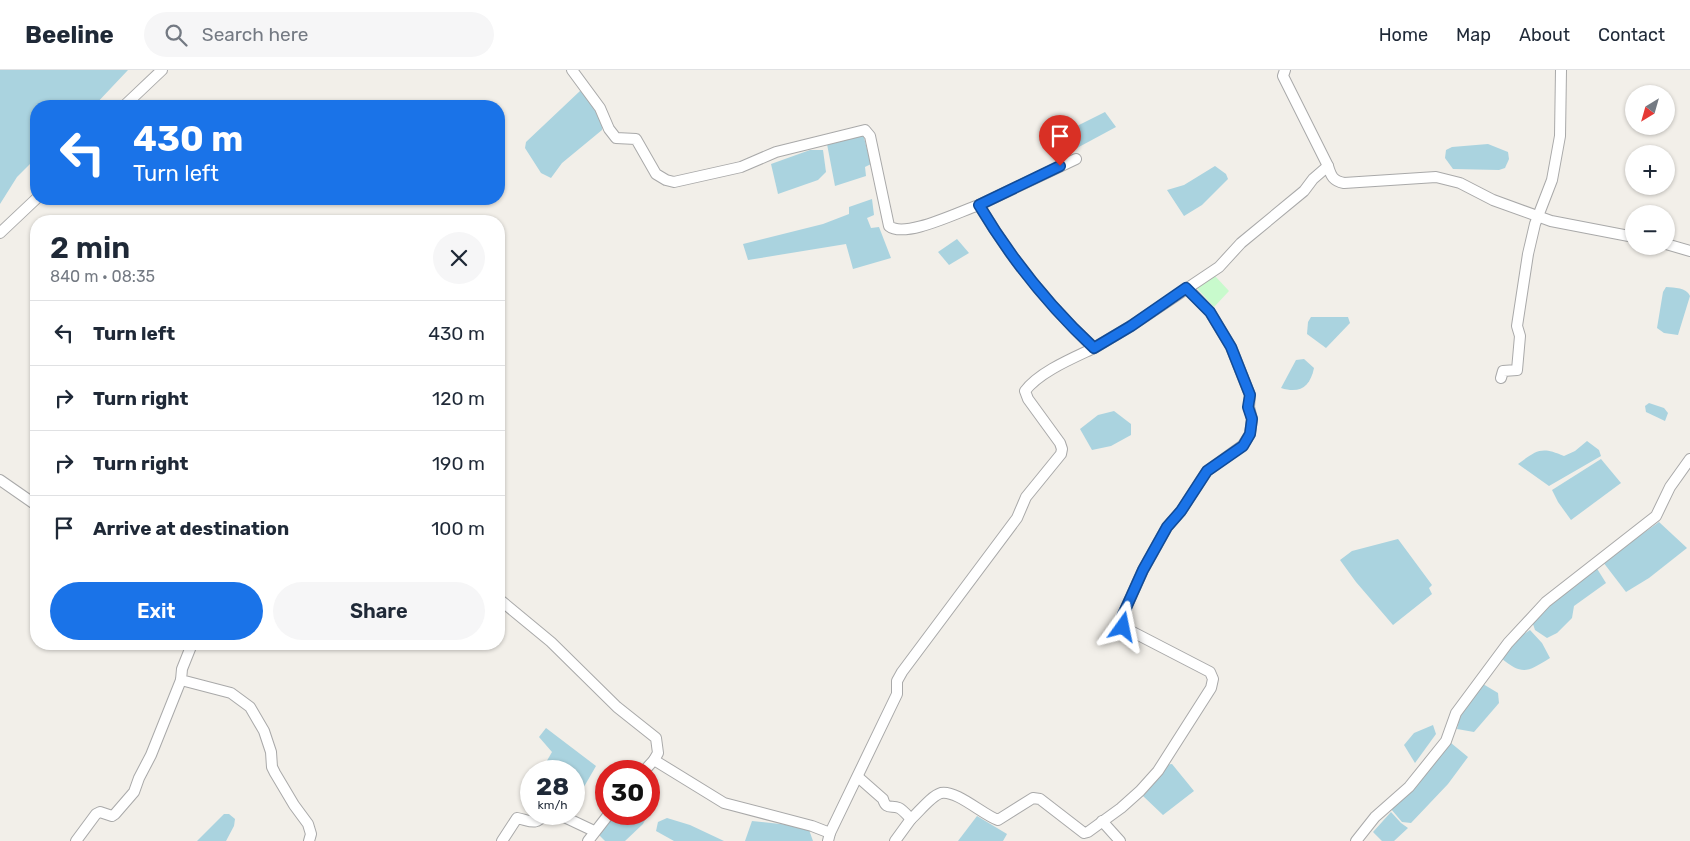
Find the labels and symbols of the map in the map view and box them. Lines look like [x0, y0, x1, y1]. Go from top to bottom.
north arrow [1625, 85, 1675, 135]
pin [1039, 115, 1081, 166]
position arrow [1096, 600, 1148, 652]
speed limit sign: 30 [595, 760, 660, 825]

